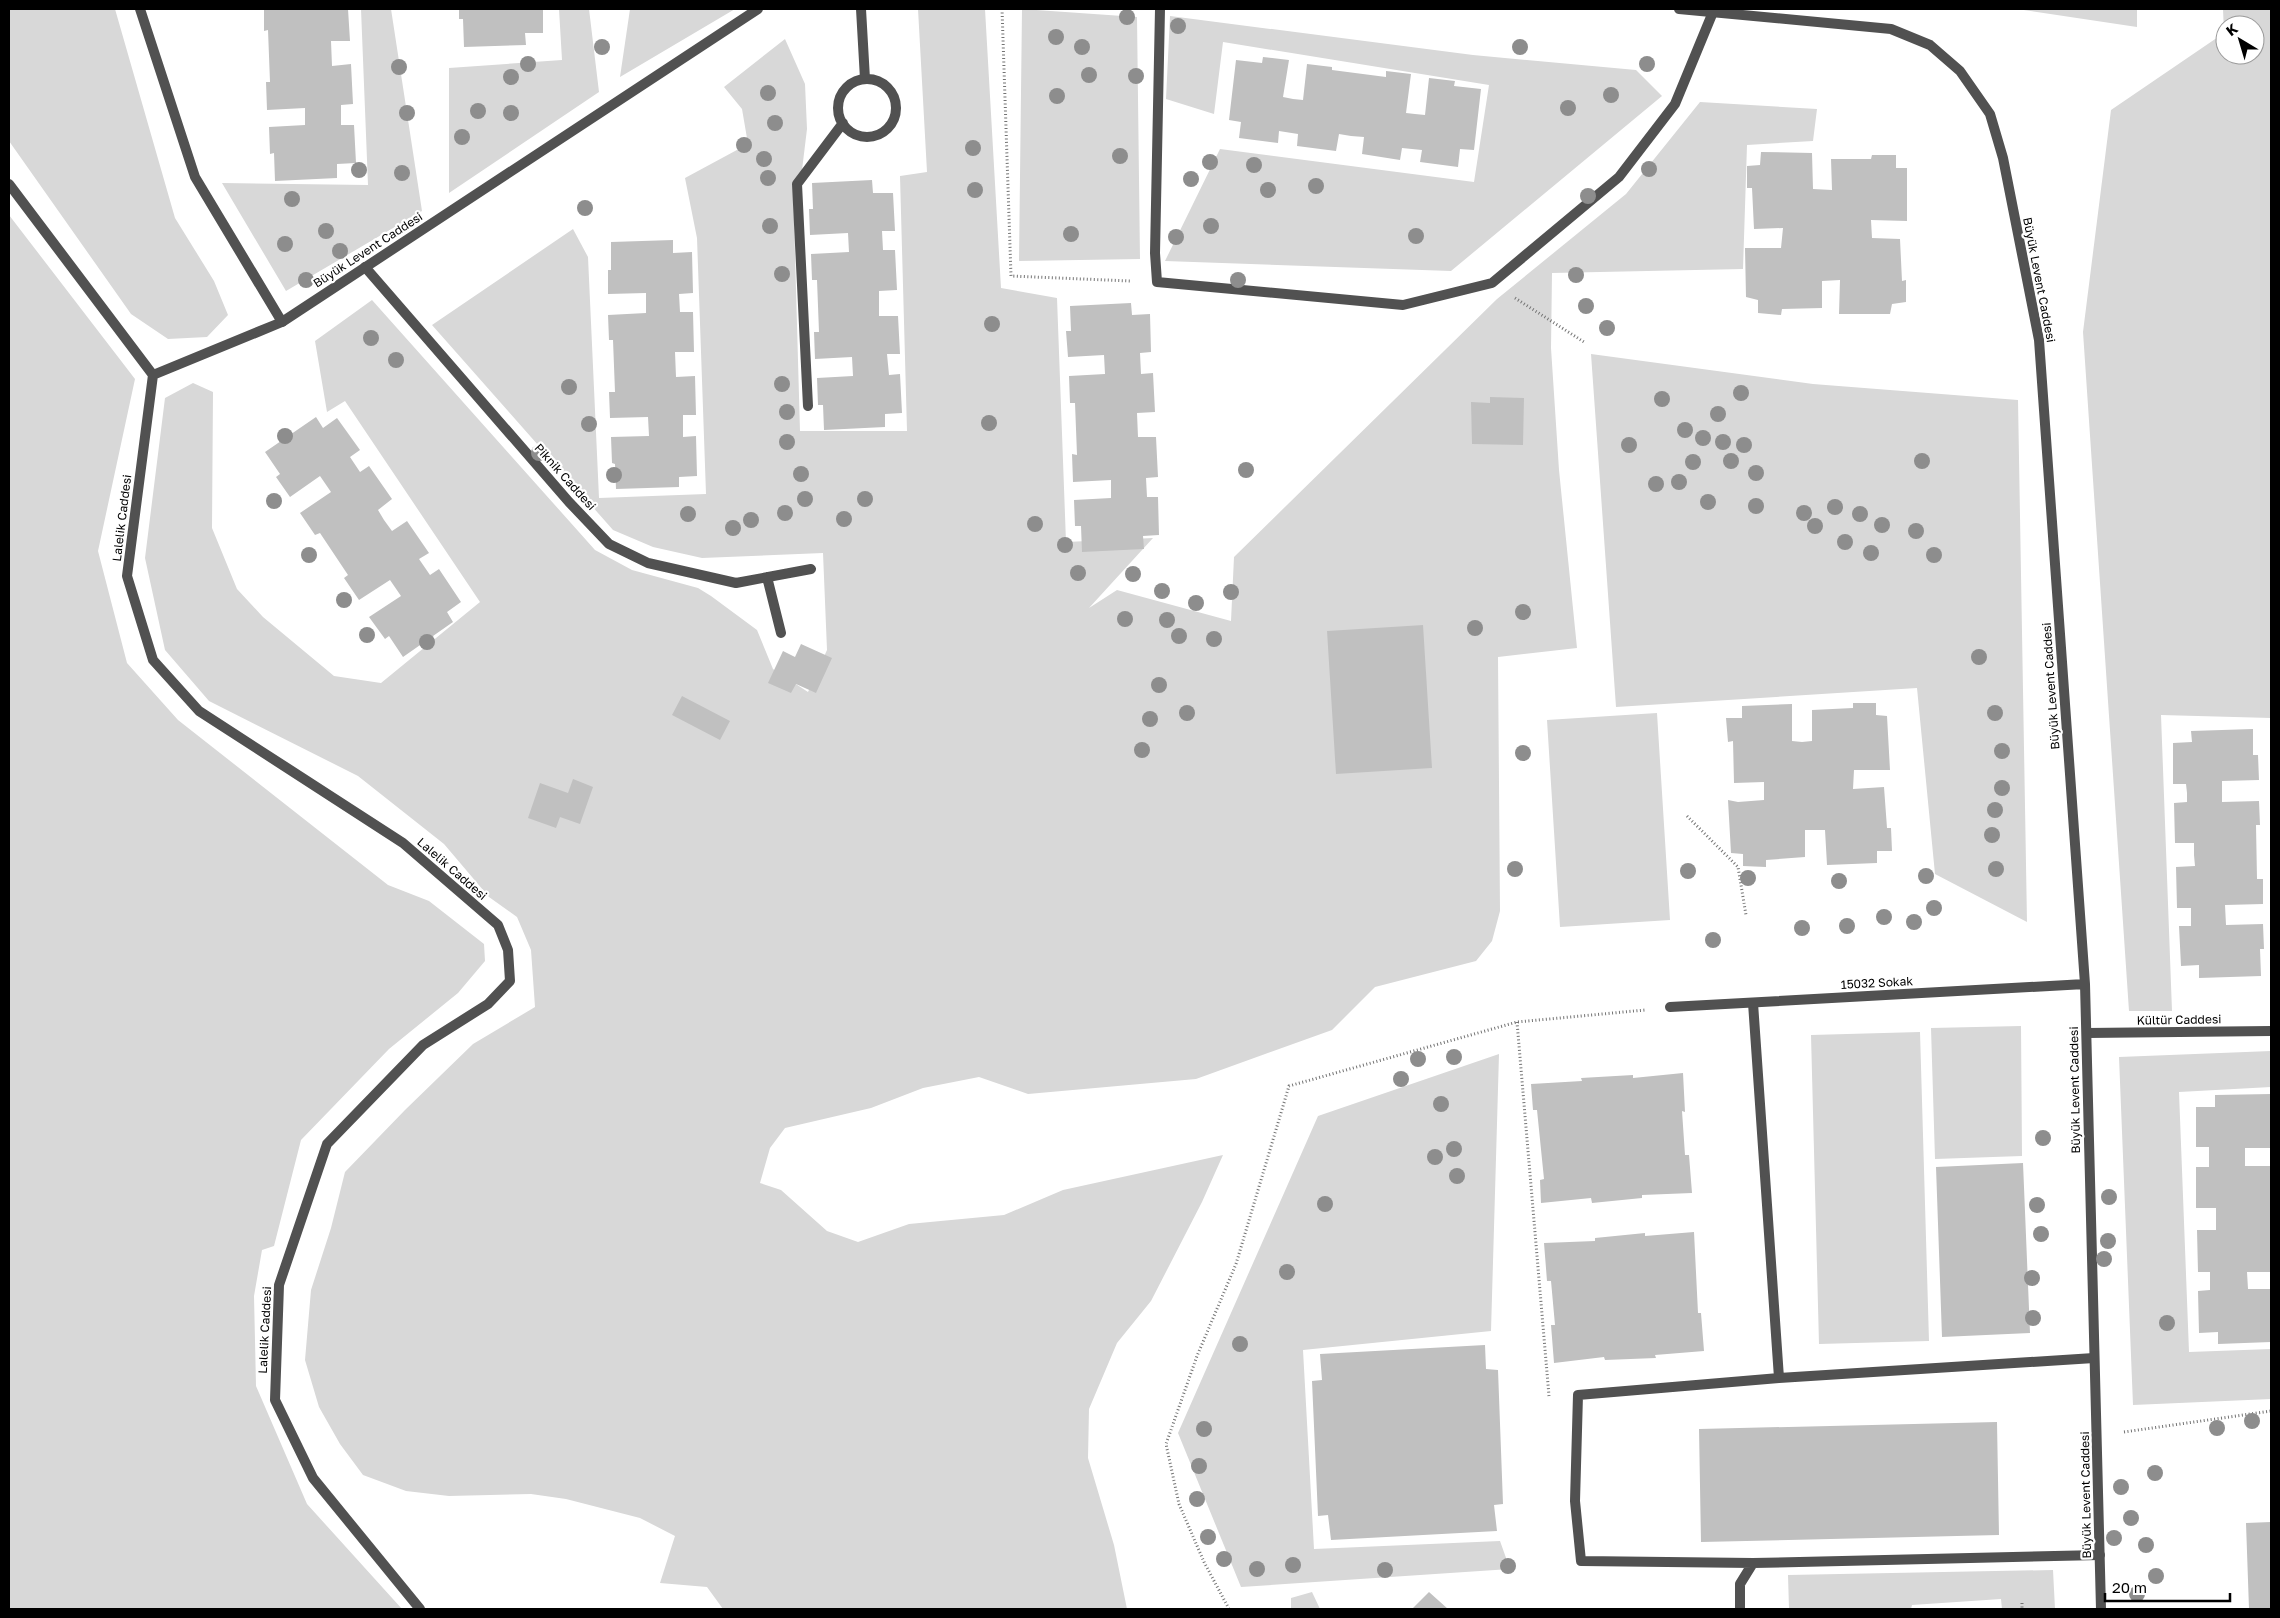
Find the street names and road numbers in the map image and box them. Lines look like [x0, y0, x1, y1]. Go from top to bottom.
street label: Büyük Levent Caddesi [310, 209, 425, 291]
street label: Büyük Levent Caddesi [2020, 216, 2059, 344]
street label: Piknik Caddesi [532, 440, 599, 513]
street label: Lalelik Caddesi [109, 474, 134, 562]
street label: Büyük Levent Caddesi [2039, 622, 2062, 750]
street label: Lalelik Caddesi [414, 834, 490, 903]
street label: 15032 Sokak [1840, 973, 1914, 992]
street label: Kültür Caddesi [2136, 1011, 2222, 1028]
street label: Büyük Levent Caddesi [2066, 1026, 2083, 1154]
street label: Lalelik Caddesi [255, 1286, 274, 1374]
street label: Büyük Levent Caddesi [2077, 1431, 2094, 1559]

